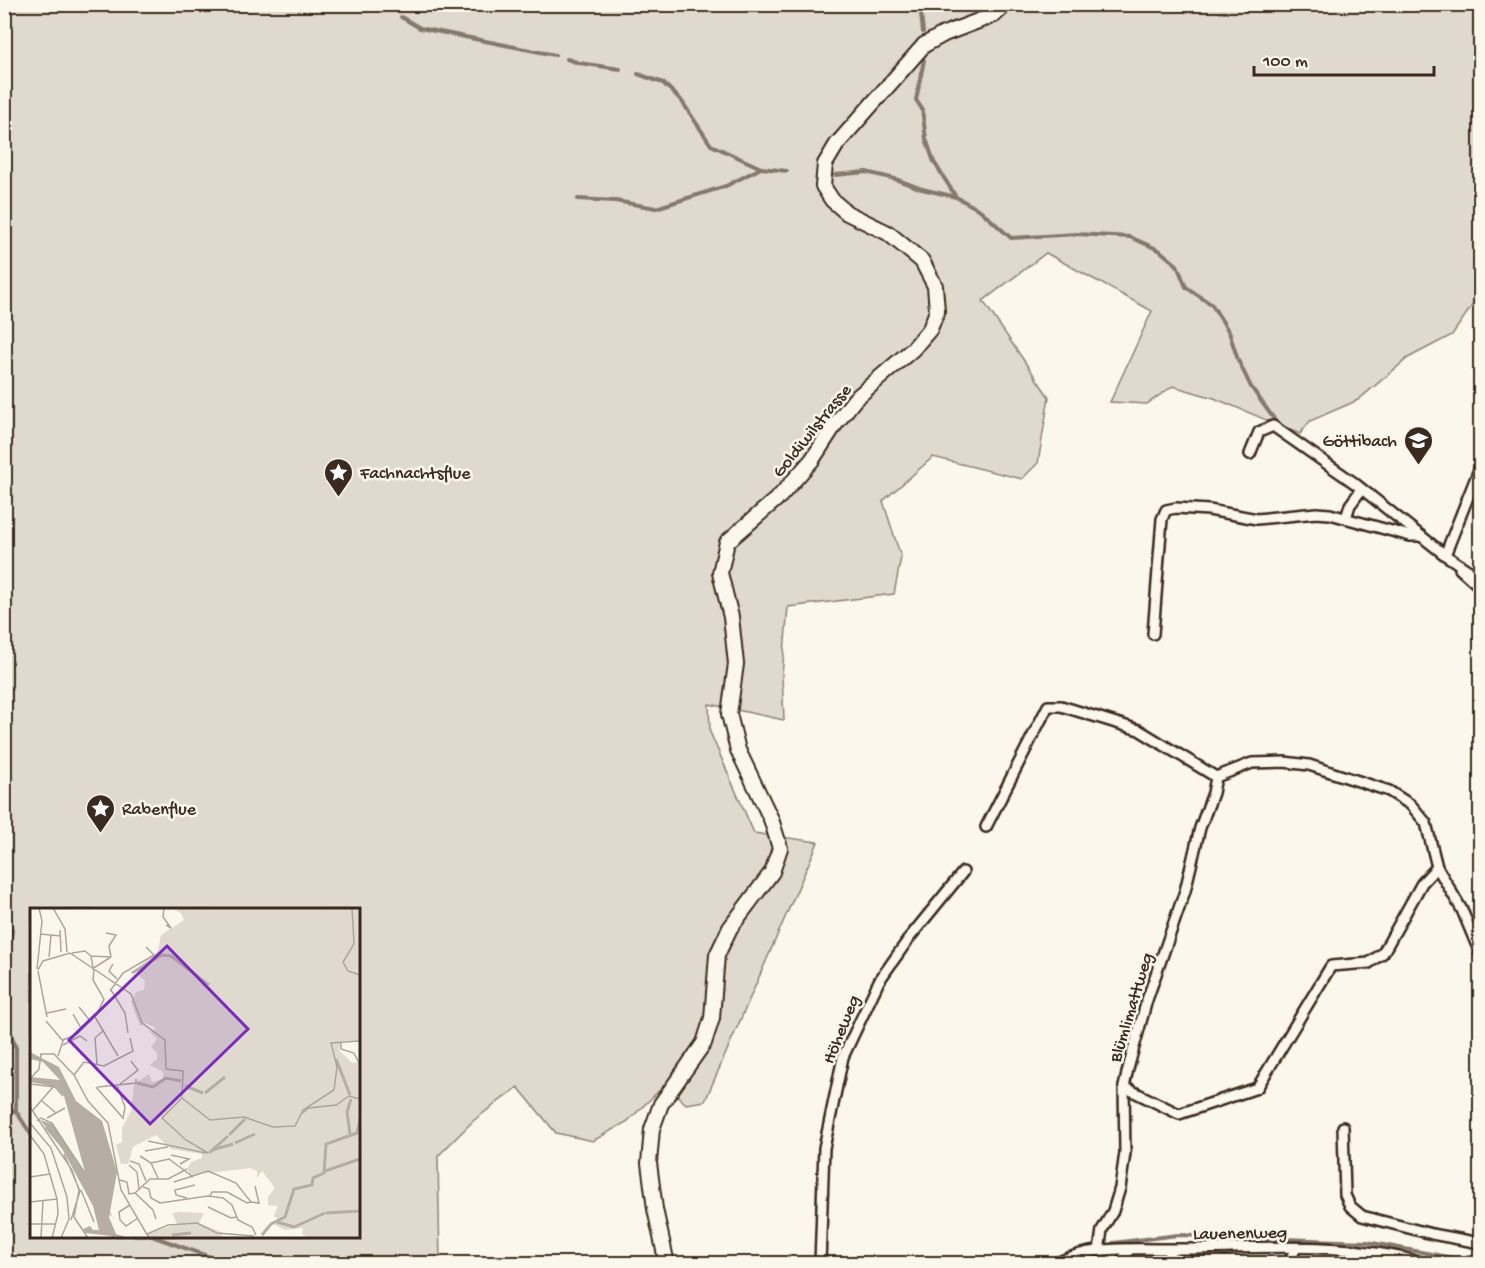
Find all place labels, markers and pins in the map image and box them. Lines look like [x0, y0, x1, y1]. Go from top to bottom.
school or university icon: Göttibach [1402, 424, 1434, 466]
place label: Göttibach [1322, 432, 1397, 453]
place icon: Fachnachtsflue [323, 456, 355, 498]
place label: Fachnachtsflue [359, 464, 471, 485]
place icon: Rabenflue [85, 792, 117, 834]
place label: Rabenflue [122, 800, 197, 821]

